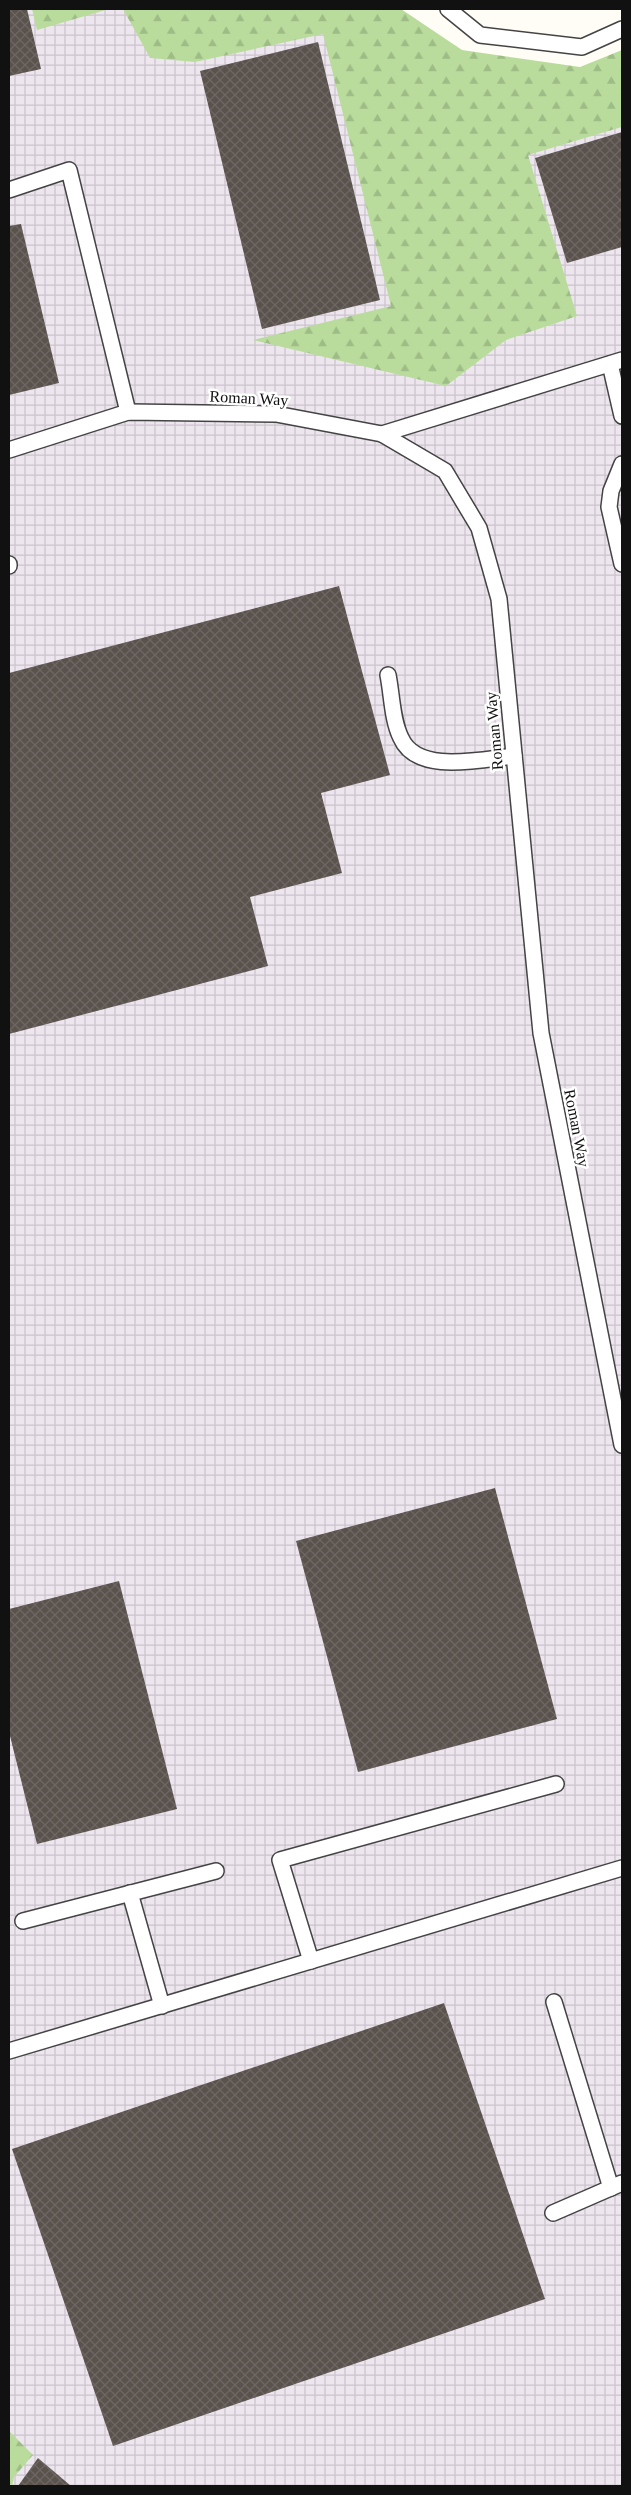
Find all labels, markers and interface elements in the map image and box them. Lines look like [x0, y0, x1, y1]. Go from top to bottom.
street label: Roman Way [209, 387, 289, 410]
street label: Roman Way [482, 691, 507, 771]
street label: Roman Way [560, 1088, 593, 1169]

